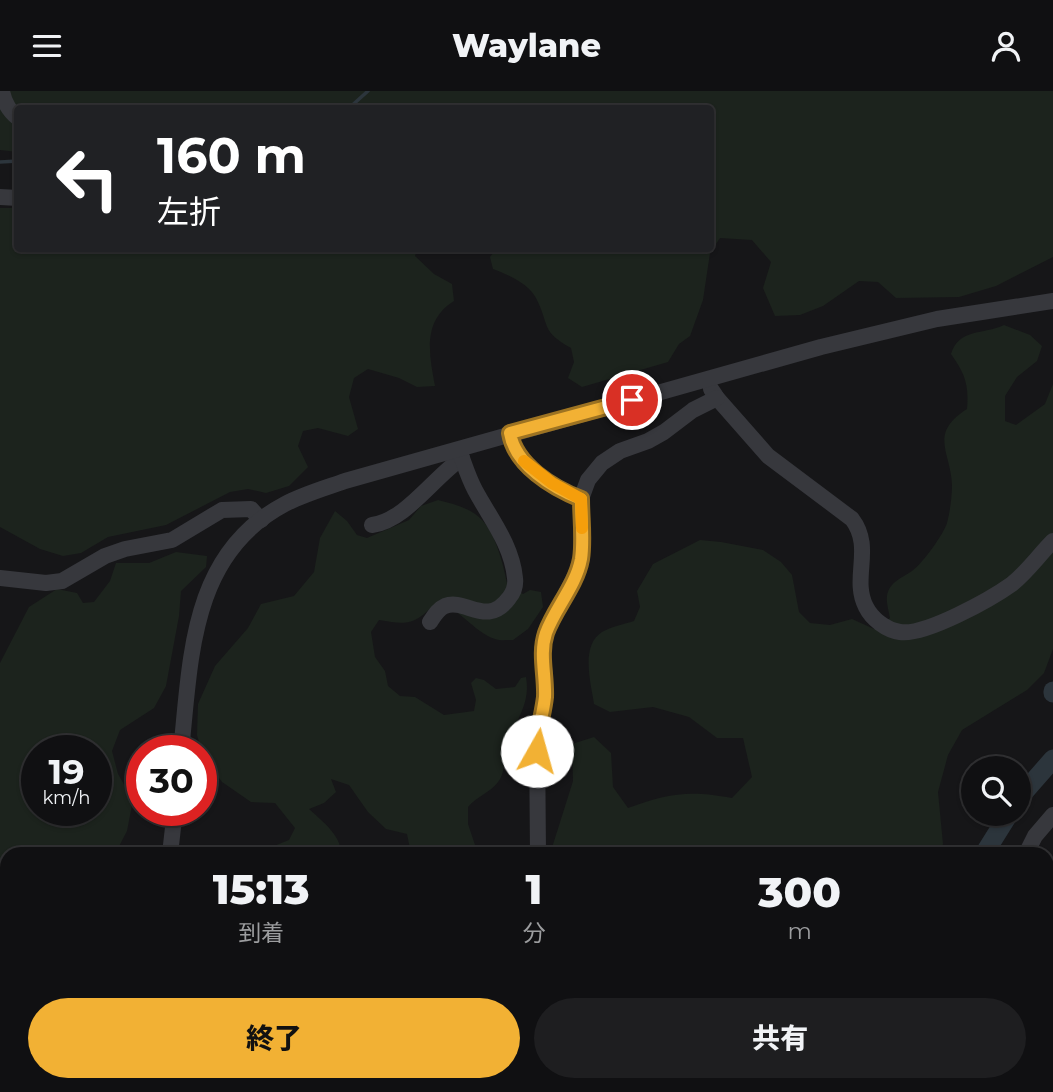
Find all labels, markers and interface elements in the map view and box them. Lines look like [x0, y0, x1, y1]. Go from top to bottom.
text: Waylane [452, 26, 601, 65]
icon: menu [28, 27, 66, 65]
icon: person [987, 27, 1025, 65]
text: 160 m [157, 126, 306, 185]
icon: left [42, 133, 133, 224]
text: 左折 [157, 192, 221, 231]
pin [602, 370, 662, 430]
icon: arrive [613, 381, 651, 419]
position arrow [500, 714, 574, 788]
speed limit sign: 30 [126, 735, 217, 826]
text: 19 [48, 750, 85, 793]
map controls [961, 756, 1031, 826]
button: search [961, 756, 1031, 826]
text: km/h [42, 787, 91, 809]
text: 15:13 [213, 863, 310, 915]
text: 1 [525, 863, 542, 915]
text: 300 [758, 866, 841, 918]
text: m [788, 917, 812, 945]
text: 到着 [238, 919, 284, 947]
text: 分 [522, 919, 545, 947]
button: 終了 [28, 998, 520, 1078]
button: 共有 [534, 998, 1026, 1078]

